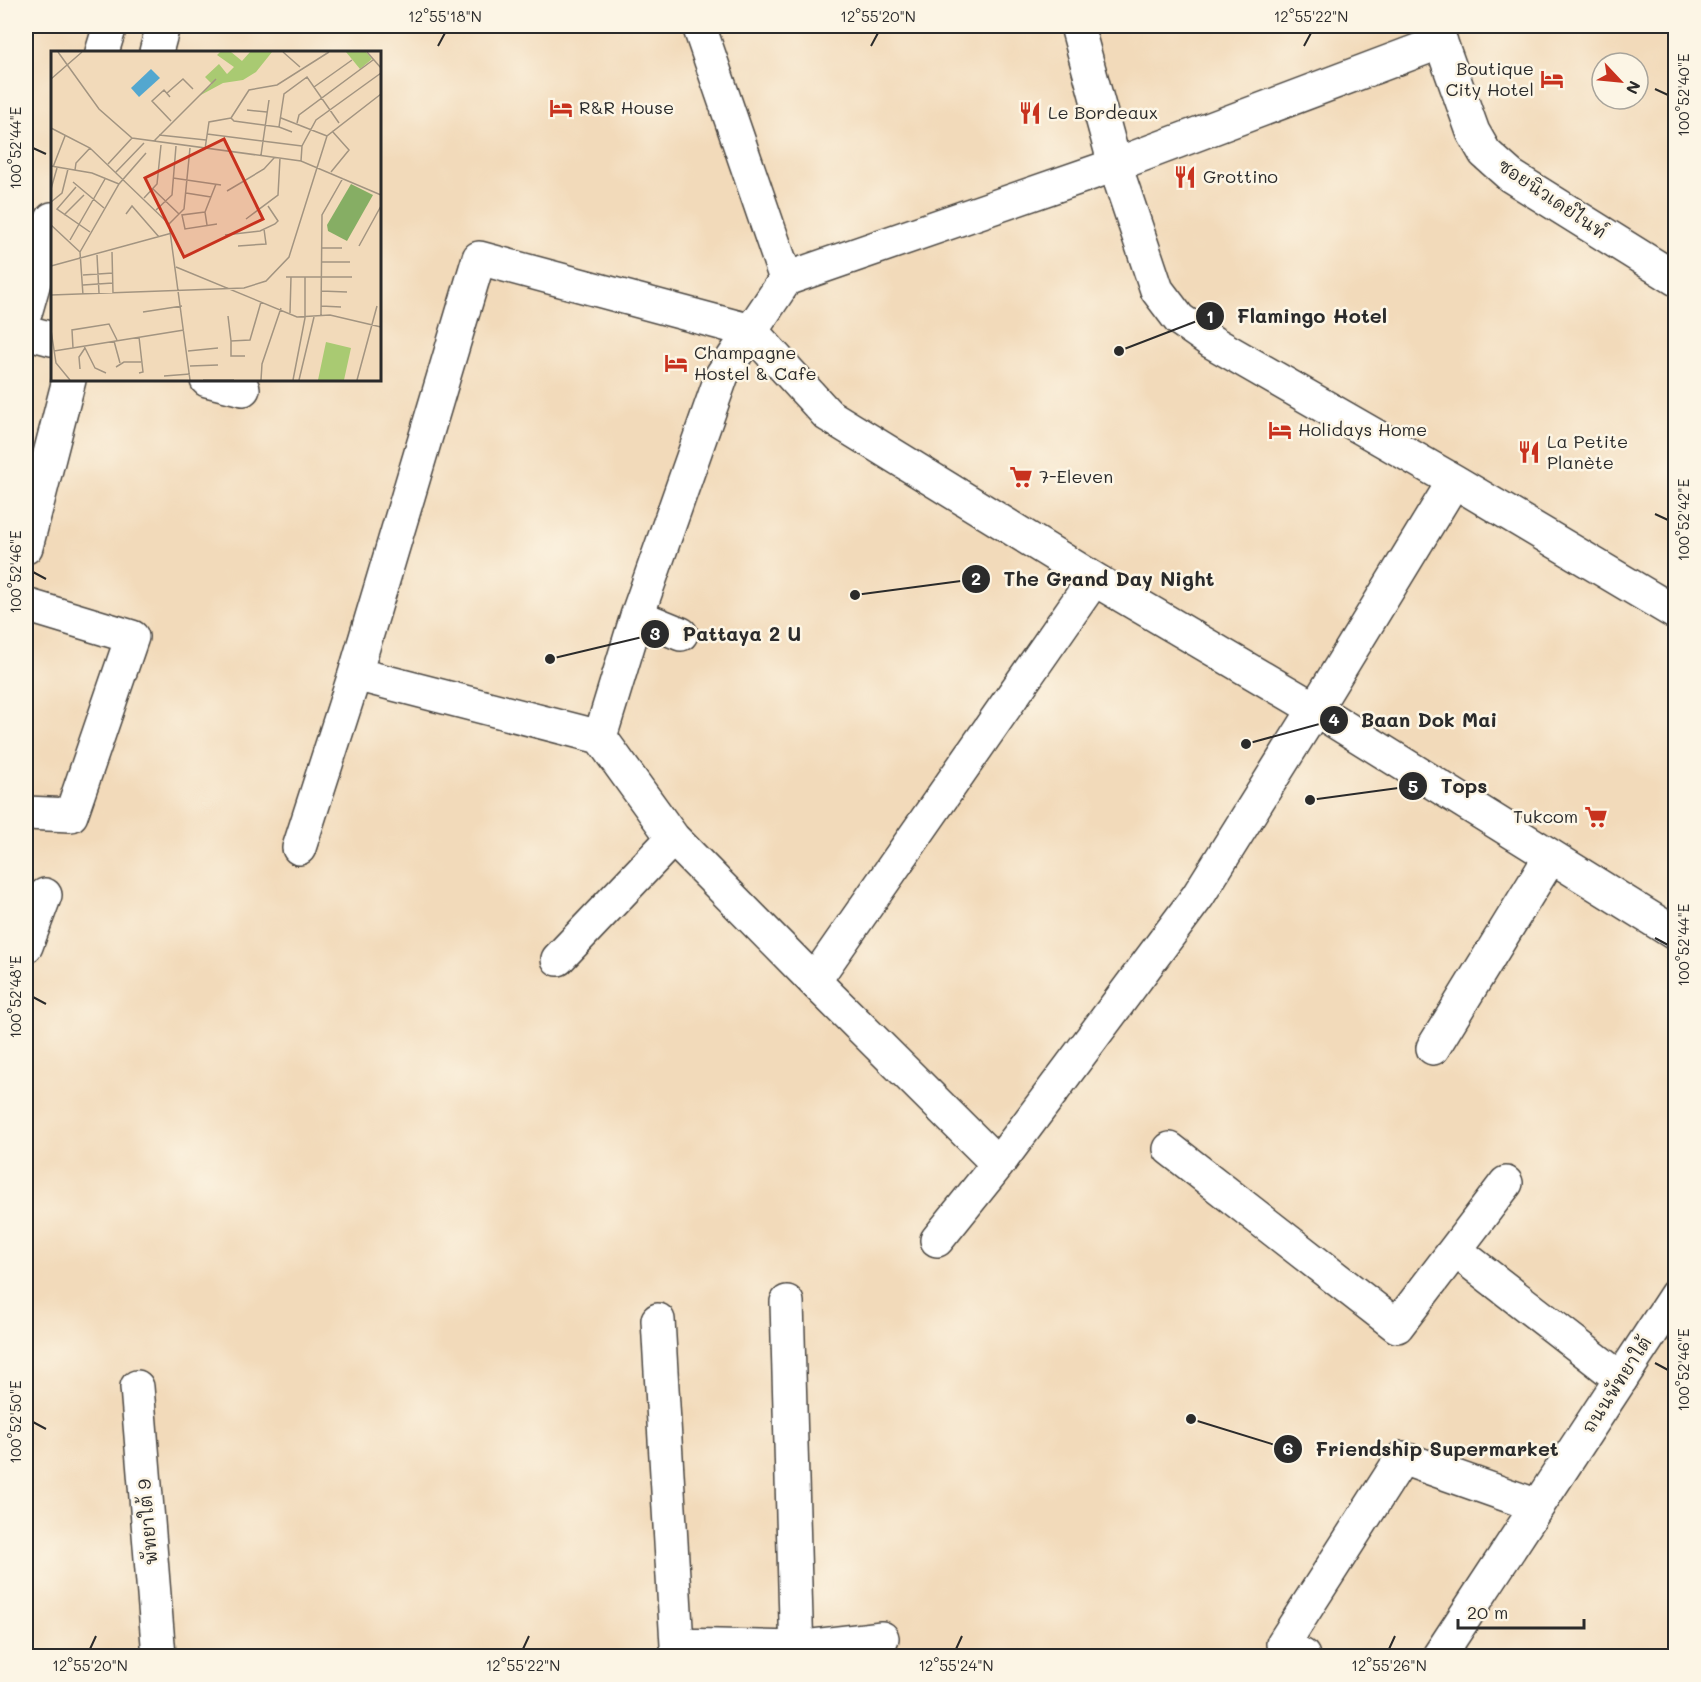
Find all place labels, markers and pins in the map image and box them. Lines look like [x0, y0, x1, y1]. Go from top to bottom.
place label: Boutique City Hotel [1445, 56, 1534, 101]
hotel icon: Boutique City Hotel [1539, 66, 1565, 92]
hotel icon: R&R House [548, 95, 574, 121]
place label: R&R House [579, 95, 674, 119]
restaurant icon: Le Bordeaux [1017, 100, 1043, 126]
place label: Le Bordeaux [1048, 100, 1158, 124]
restaurant icon: Grottino [1172, 164, 1198, 190]
place label: Grottino [1203, 164, 1278, 188]
callout: Flamingo Hotel [1195, 297, 1399, 335]
place label: Champagne Hostel & Cafe [694, 340, 817, 385]
hotel icon: Champagne Hostel & Cafe [663, 350, 689, 376]
hotel icon: Holidays Home [1267, 417, 1293, 443]
place label: Holidays Home [1298, 417, 1427, 441]
place label: La Petite Planète [1547, 429, 1628, 474]
restaurant icon: La Petite Planète [1516, 439, 1542, 465]
supermarket icon: 7-Eleven [1008, 464, 1034, 490]
place label: 7-Eleven [1039, 464, 1113, 488]
callout: The Grand Day Night [961, 560, 1226, 598]
callout: Pattaya 2 U [640, 615, 813, 653]
callout: Baan Dok Mai [1319, 701, 1509, 739]
callout: Tops [1398, 767, 1499, 805]
place label: Tukcom [1513, 804, 1578, 828]
supermarket icon: Tukcom [1583, 804, 1609, 830]
callout: Friendship Supermarket [1273, 1430, 1570, 1468]

